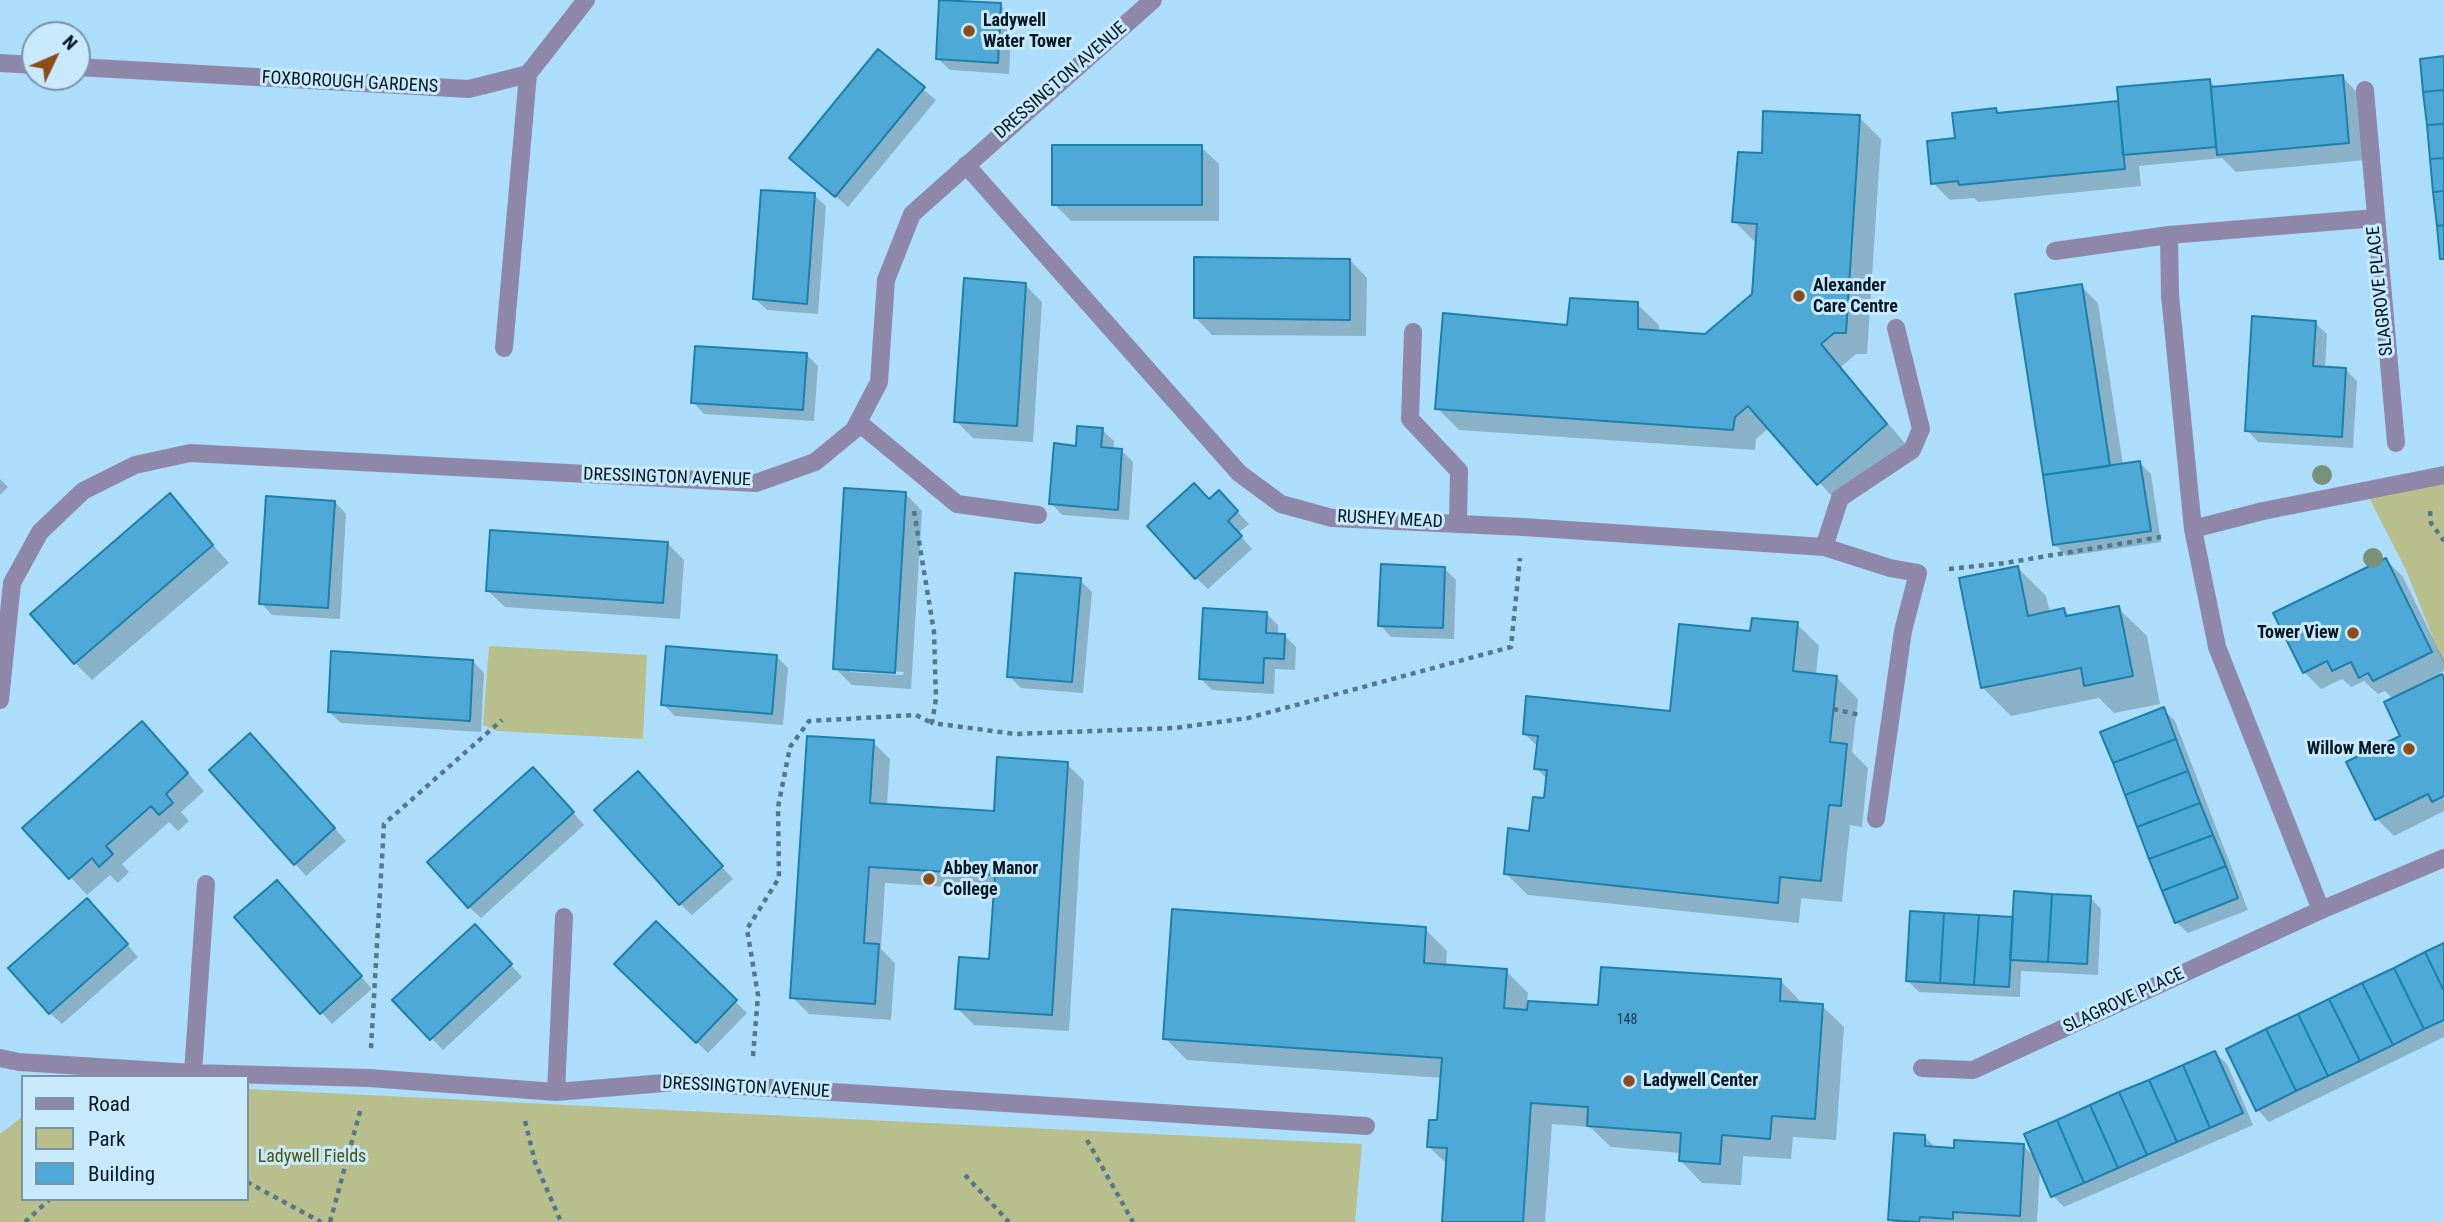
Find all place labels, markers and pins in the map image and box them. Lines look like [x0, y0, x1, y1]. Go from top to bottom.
place label: Ladywell Water Tower [983, 10, 1072, 52]
marker: Ladywell Water Tower [961, 23, 977, 39]
place label: Alexander Care Centre [1813, 275, 1898, 318]
marker: Alexander Care Centre [1791, 288, 1807, 304]
place label: Tower View [2257, 622, 2339, 644]
marker: Tower View [2345, 625, 2361, 641]
place label: Willow Mere [2307, 738, 2395, 760]
marker: Willow Mere [2401, 741, 2417, 757]
place label: Abbey Manor College [943, 858, 1038, 900]
marker: Abbey Manor College [921, 871, 937, 887]
place label: Ladywell Center [1643, 1070, 1758, 1092]
marker: Ladywell Center [1621, 1073, 1637, 1089]

